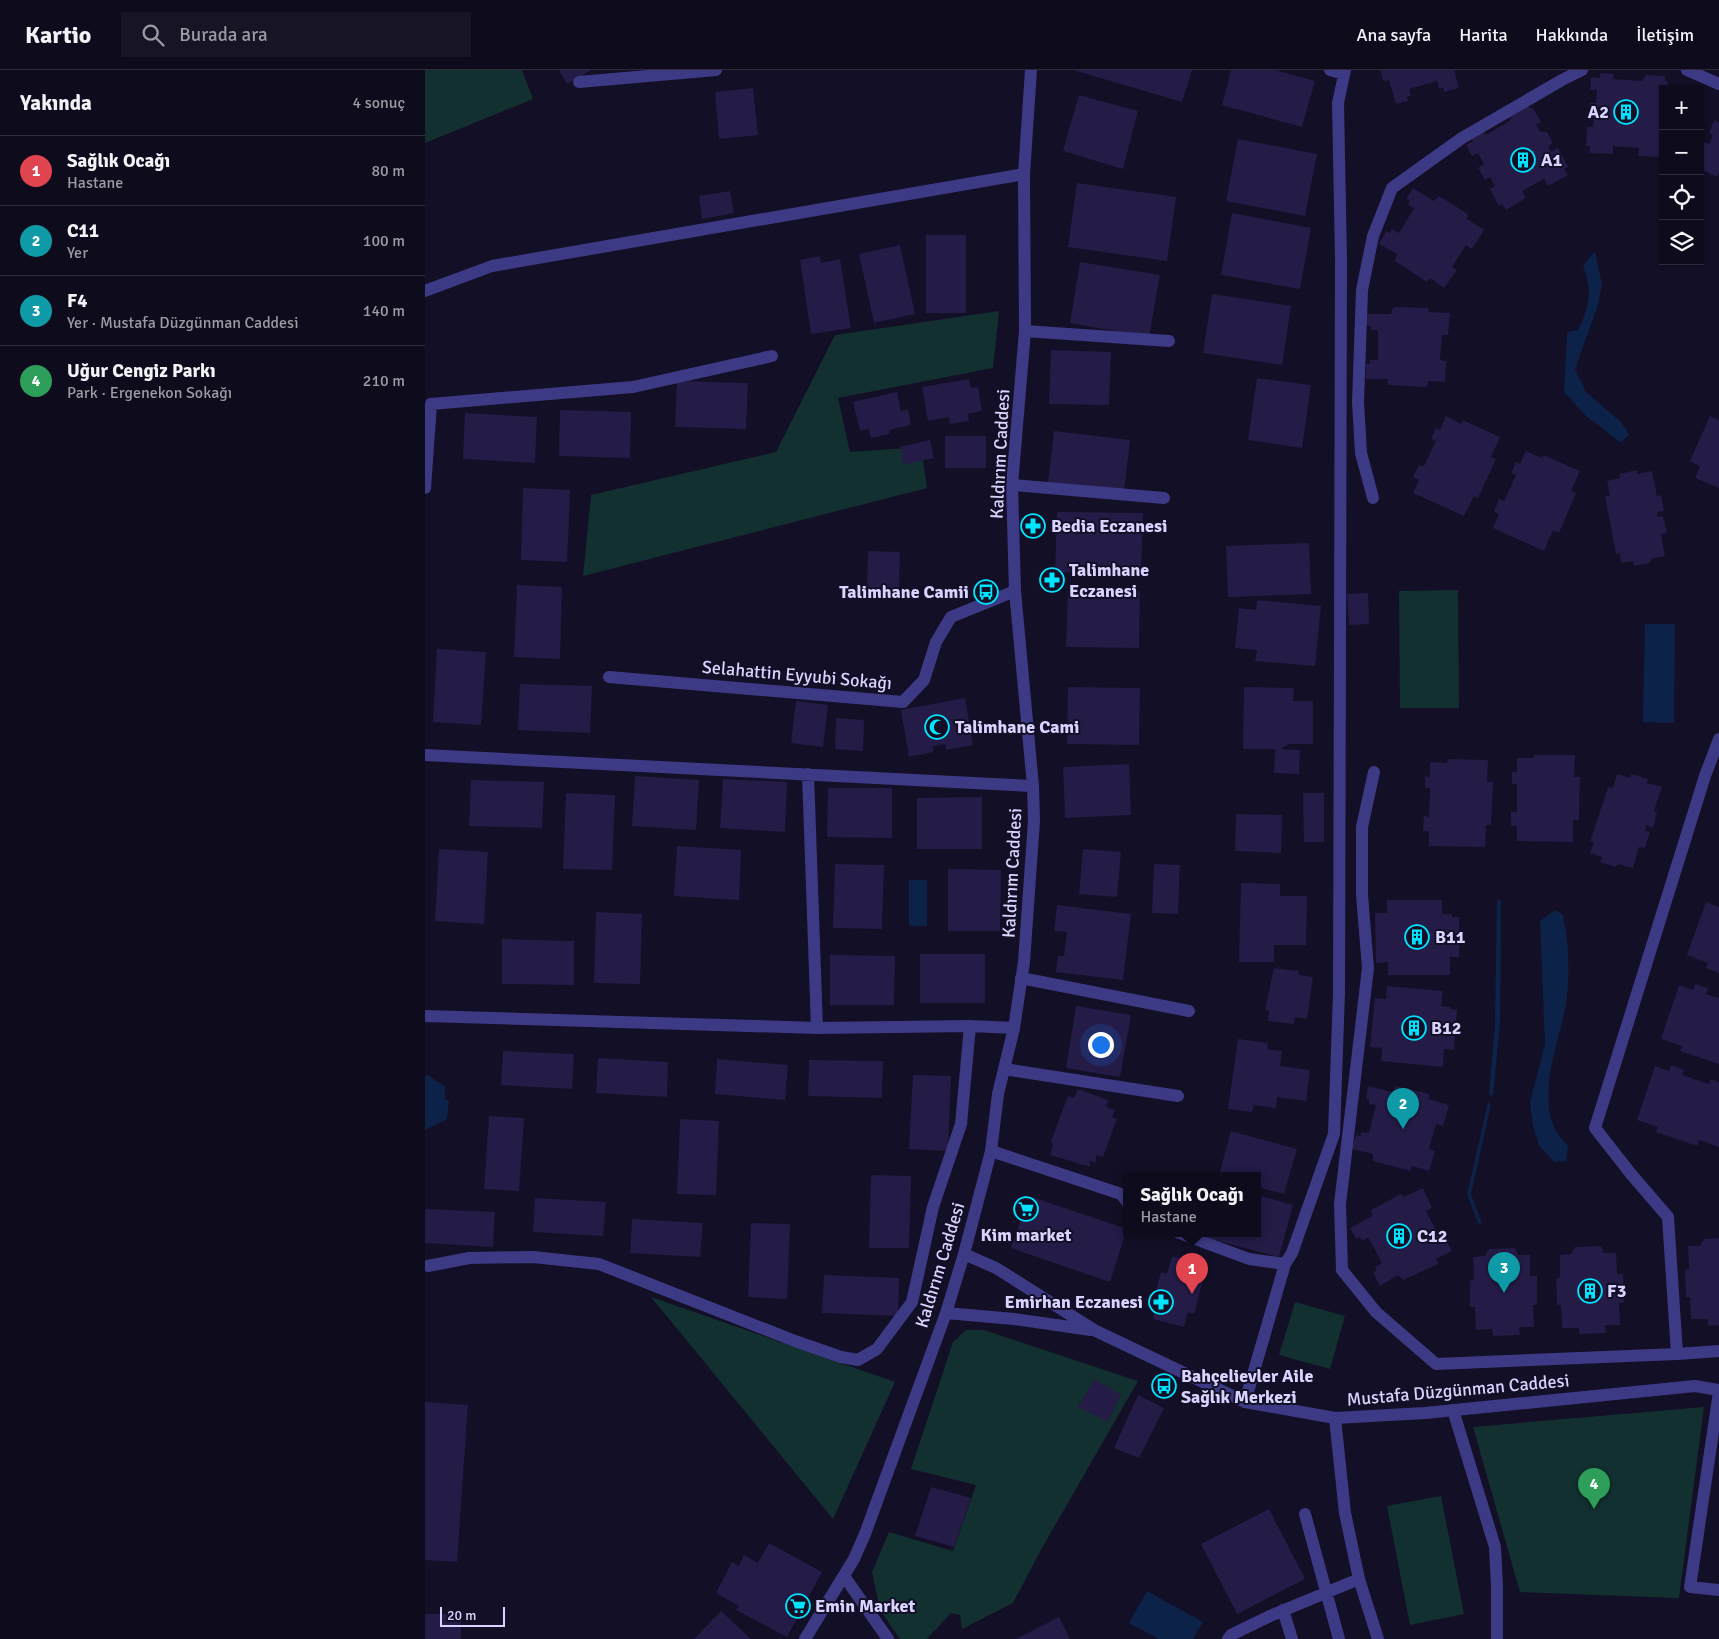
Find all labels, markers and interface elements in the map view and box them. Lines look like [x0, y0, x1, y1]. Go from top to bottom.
search box [121, 12, 471, 57]
text: Kartio [25, 20, 91, 50]
icon: search [139, 21, 167, 49]
text: Burada ara [179, 23, 268, 47]
text: Ana sayfa [1357, 24, 1431, 46]
text: Harita [1459, 24, 1508, 46]
text: Hakkında [1536, 24, 1608, 46]
text: İletişim [1636, 24, 1694, 46]
map controls [1659, 85, 1704, 265]
button: + [1659, 85, 1704, 130]
text: Yakında [20, 90, 92, 116]
text: 4 sonuç [353, 93, 405, 113]
building icon: A2 [1613, 99, 1639, 125]
place label: A2 [1588, 101, 1609, 123]
button: − [1659, 130, 1704, 175]
building icon: A1 [1510, 147, 1536, 173]
text: Sağlık Ocağı [67, 149, 170, 173]
place label: A1 [1541, 149, 1562, 171]
text: 1 [32, 161, 40, 181]
text: 80 m [371, 161, 405, 181]
text: Hastane [67, 173, 123, 193]
button: locate [1659, 175, 1704, 220]
text: C11 [67, 219, 99, 243]
button: layers [1659, 220, 1704, 265]
text: 2 [32, 231, 40, 251]
text: 100 m [363, 231, 405, 251]
text: Yer [67, 243, 88, 263]
text: F4 [67, 289, 87, 313]
text: 3 [32, 301, 40, 321]
text: 140 m [363, 301, 405, 321]
text: Yer · Mustafa Düzgünman Caddesi [67, 313, 298, 333]
text: Uğur Cengiz Parkı [67, 359, 216, 383]
text: 4 [32, 371, 40, 391]
text: 210 m [363, 371, 405, 391]
text: Park · Ergenekon Sokağı [67, 383, 232, 403]
street label: Kaldırım Caddesi [986, 388, 1014, 520]
pharmacy icon: Bedia Eczanesi [1020, 513, 1046, 539]
place label: Bedia Eczanesi [1051, 515, 1167, 537]
place label: Talimhane Eczanesi [1069, 559, 1149, 602]
pharmacy icon: Talimhane Eczanesi [1039, 567, 1065, 593]
bus stop icon: Talimhane Camii [973, 579, 999, 605]
place label: Talimhane Camii [839, 581, 969, 603]
street label: Selahattin Eyyubi Sokağı [701, 656, 893, 694]
mosque icon: Talimhane Cami [924, 714, 950, 740]
place label: Talimhane Cami [955, 716, 1079, 738]
street label: Kaldırım Caddesi [998, 807, 1026, 939]
building icon: B11 [1404, 924, 1430, 950]
place label: B11 [1435, 926, 1466, 948]
building icon: B12 [1401, 1015, 1427, 1041]
place label: B12 [1431, 1017, 1462, 1039]
your location [1088, 1032, 1114, 1058]
pin: 2 [1387, 1088, 1419, 1129]
popup [1123, 1172, 1261, 1237]
text: Sağlık Ocağı [1140, 1183, 1244, 1207]
supermarket icon: Kim market [1013, 1196, 1039, 1222]
street label: Kaldırım Caddesi [910, 1200, 970, 1330]
text: Hastane [1140, 1207, 1197, 1227]
building icon: C12 [1386, 1223, 1412, 1249]
place label: Kim market [981, 1224, 1072, 1246]
place label: C12 [1417, 1225, 1447, 1247]
pin: 3 [1488, 1252, 1520, 1293]
pin: 1 [1176, 1253, 1208, 1294]
building icon: F3 [1577, 1278, 1603, 1304]
place label: F3 [1607, 1280, 1626, 1302]
pharmacy icon: Emirhan Eczanesi [1148, 1289, 1174, 1315]
place label: Emirhan Eczanesi [1005, 1291, 1143, 1313]
place label: Bahçelievler Aile Sağlık Merkezi [1181, 1365, 1313, 1408]
street label: Mustafa Düzgünman Caddesi [1346, 1369, 1570, 1411]
bus stop icon: Bahçelievler Aile Sağlık Merkezi [1151, 1373, 1177, 1399]
pin: 4 [1578, 1468, 1610, 1509]
supermarket icon: Emin Market [785, 1593, 811, 1619]
place label: Emin Market [815, 1595, 915, 1617]
scale bar [440, 1604, 505, 1627]
text: 20 m [447, 1607, 476, 1624]

